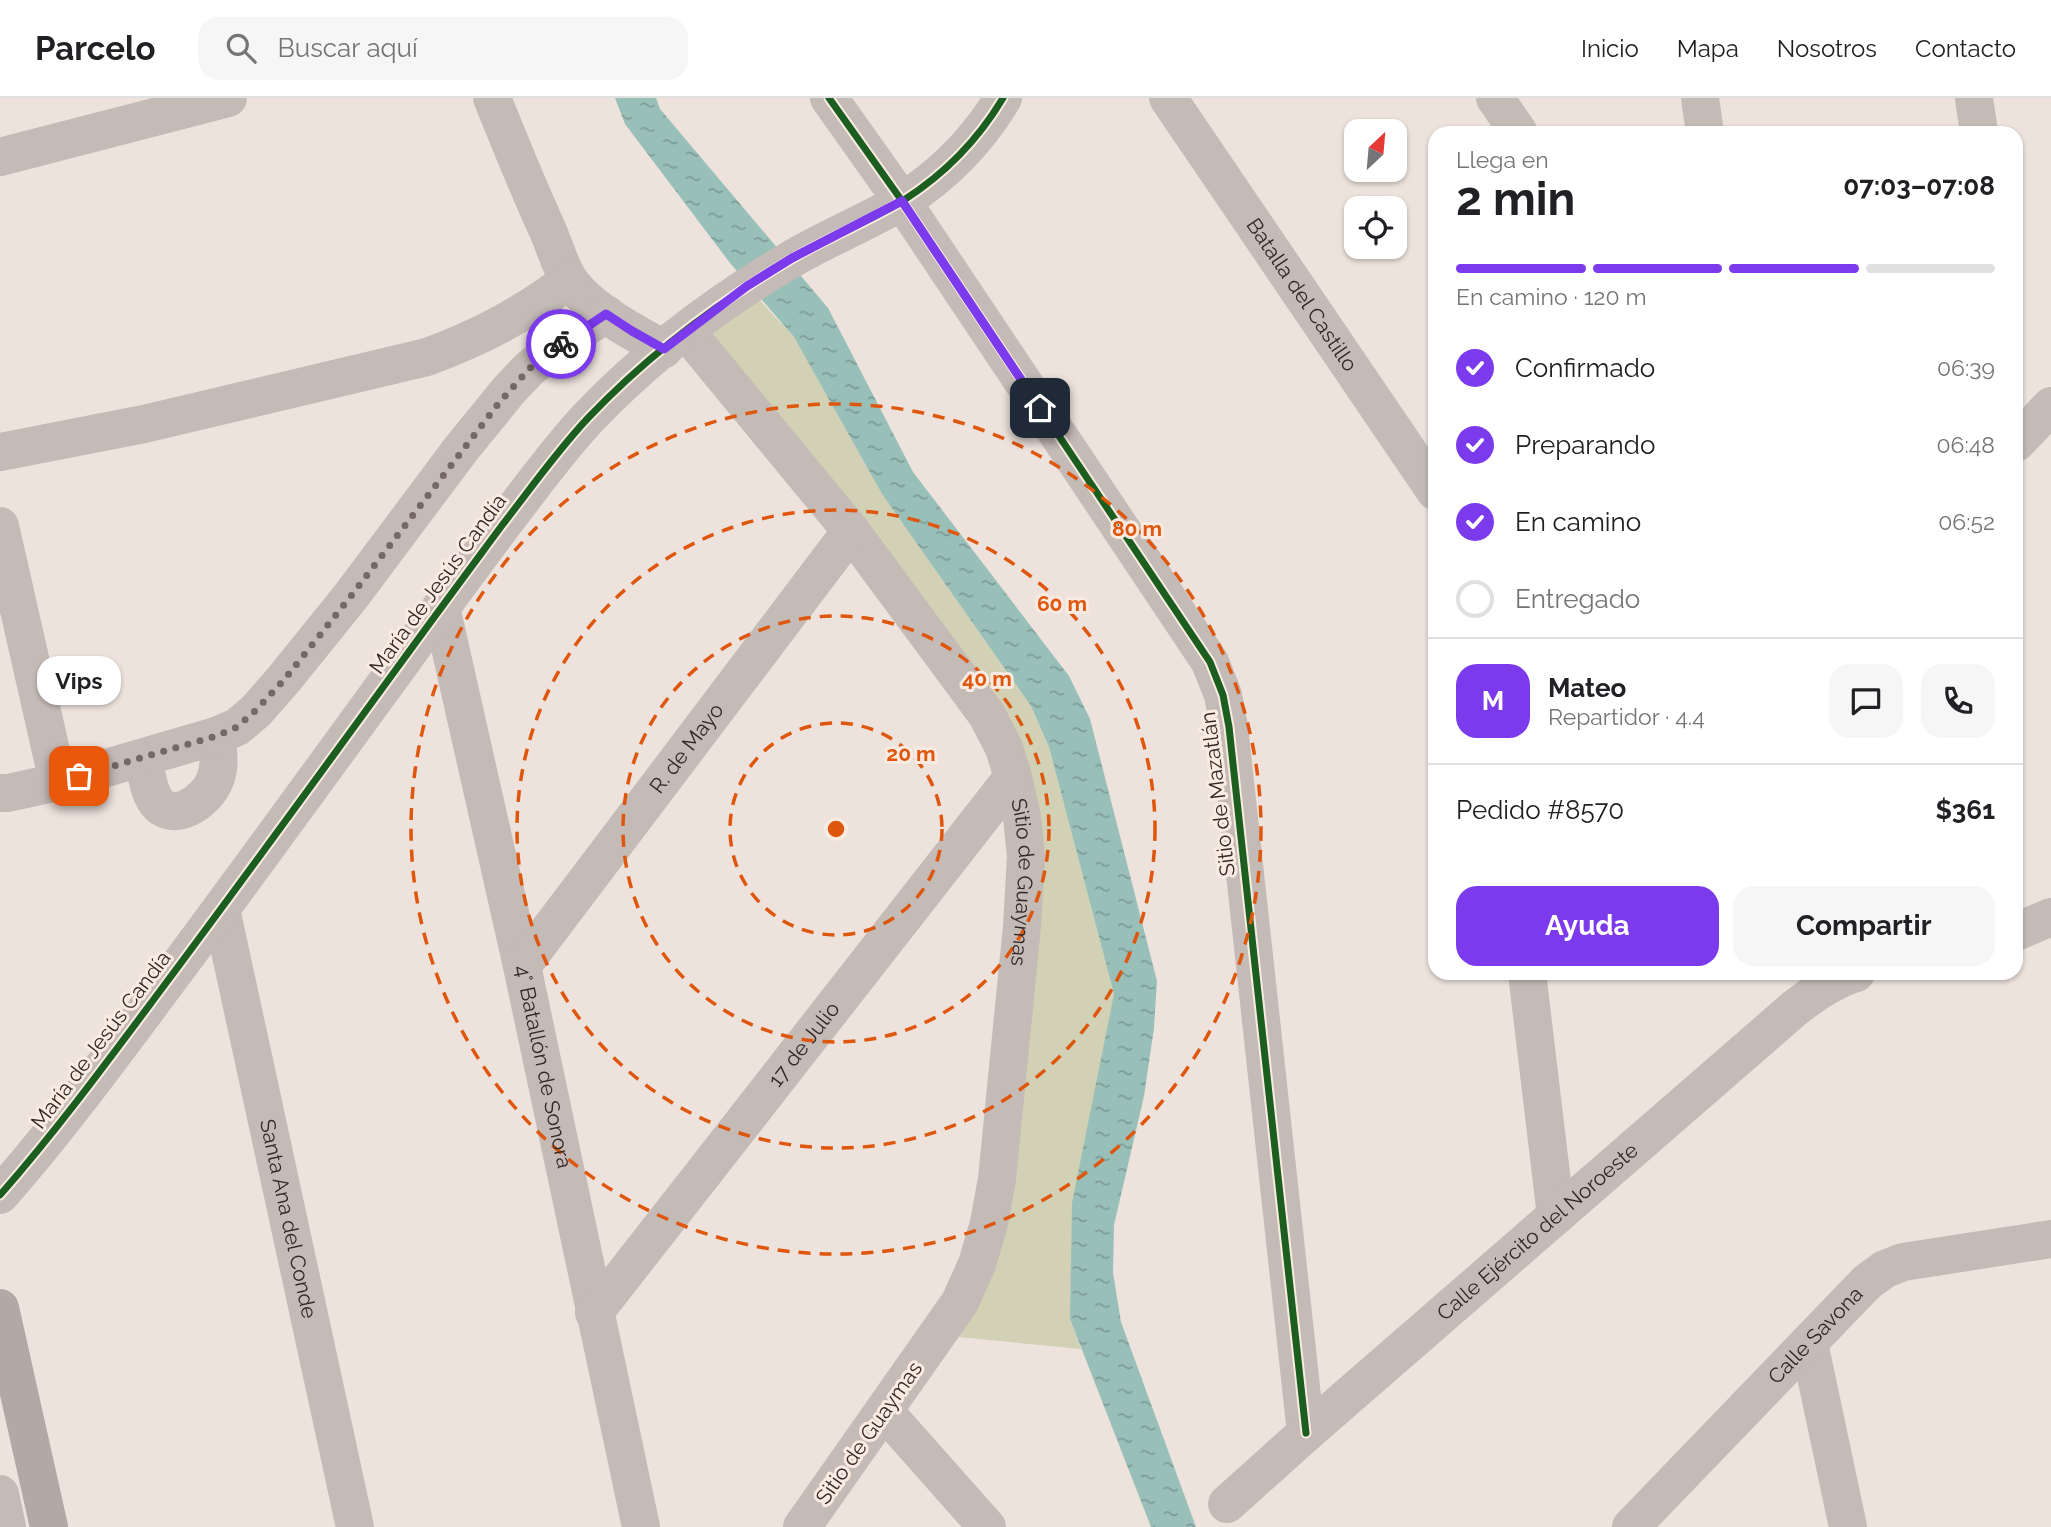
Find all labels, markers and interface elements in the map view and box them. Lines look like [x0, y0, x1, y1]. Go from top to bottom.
search box [198, 17, 688, 80]
text: Parcelo [35, 29, 156, 68]
icon: search [222, 29, 260, 67]
text: Buscar aquí [278, 33, 418, 63]
text: Inicio [1581, 34, 1639, 63]
text: Mapa [1677, 34, 1739, 63]
text: Nosotros [1777, 34, 1877, 63]
text: Contacto [1915, 34, 2016, 63]
north arrow [1344, 119, 1407, 182]
map controls [1344, 119, 1407, 259]
text: Llega en [1456, 146, 1549, 173]
text: 07:03–07:08 [1843, 171, 1995, 201]
text: 2 min [1456, 172, 1575, 226]
button: locate [1344, 196, 1407, 259]
street label: Batalla del Castillo [1241, 213, 1363, 376]
text: En camino · 120 m [1456, 283, 1647, 310]
courier [526, 309, 596, 379]
icon: bike [542, 325, 580, 363]
icon: check [1456, 349, 1494, 387]
text: Confirmado [1515, 353, 1655, 383]
text: 06:39 [1937, 354, 1995, 381]
pin [1010, 378, 1070, 438]
icon: home [1021, 389, 1059, 427]
icon: check [1456, 426, 1494, 464]
text: Preparando [1515, 430, 1655, 460]
text: 06:48 [1937, 431, 1995, 458]
street label: María de Jesús Candía [364, 489, 511, 679]
icon: check [1456, 503, 1494, 541]
text: En camino [1515, 507, 1641, 537]
text: 06:52 [1938, 508, 1995, 535]
text: 80 m [1112, 516, 1162, 541]
text: Entregado [1515, 584, 1640, 614]
text: 60 m [1037, 591, 1087, 616]
callout: Vips [37, 657, 121, 706]
button: chat [1829, 664, 1903, 738]
button: phone [1921, 664, 1995, 738]
text: 40 m [962, 666, 1012, 691]
text: Vips [55, 667, 103, 694]
text: Mateo [1548, 673, 1626, 703]
text: M [1482, 686, 1504, 716]
street label: R. de Mayo [644, 698, 728, 798]
text: Repartidor · 4.4 [1548, 703, 1705, 730]
street label: Sitio de Mazatlán [1195, 710, 1240, 878]
text: 20 m [886, 741, 936, 766]
pin [49, 746, 109, 806]
icon: bag [60, 757, 98, 795]
text: Pedido #8570 [1456, 795, 1624, 825]
text: $361 [1936, 795, 1995, 825]
street label: Sitio de Guaymas [1006, 796, 1039, 967]
centre of rings [824, 817, 848, 841]
button: Ayuda [1456, 886, 1719, 966]
button: Compartir [1733, 886, 1995, 966]
street label: María de Jesús Candía [26, 946, 176, 1134]
street label: 4° Batallón de Sonora [510, 963, 578, 1171]
street label: 17 de Julio [763, 997, 845, 1092]
street label: Santa Ana del Conde [255, 1117, 322, 1321]
street label: Calle Ejército del Noroeste [1432, 1137, 1643, 1326]
street label: Calle Savona [1763, 1281, 1868, 1389]
street label: Sitio de Guaymas [810, 1357, 927, 1509]

